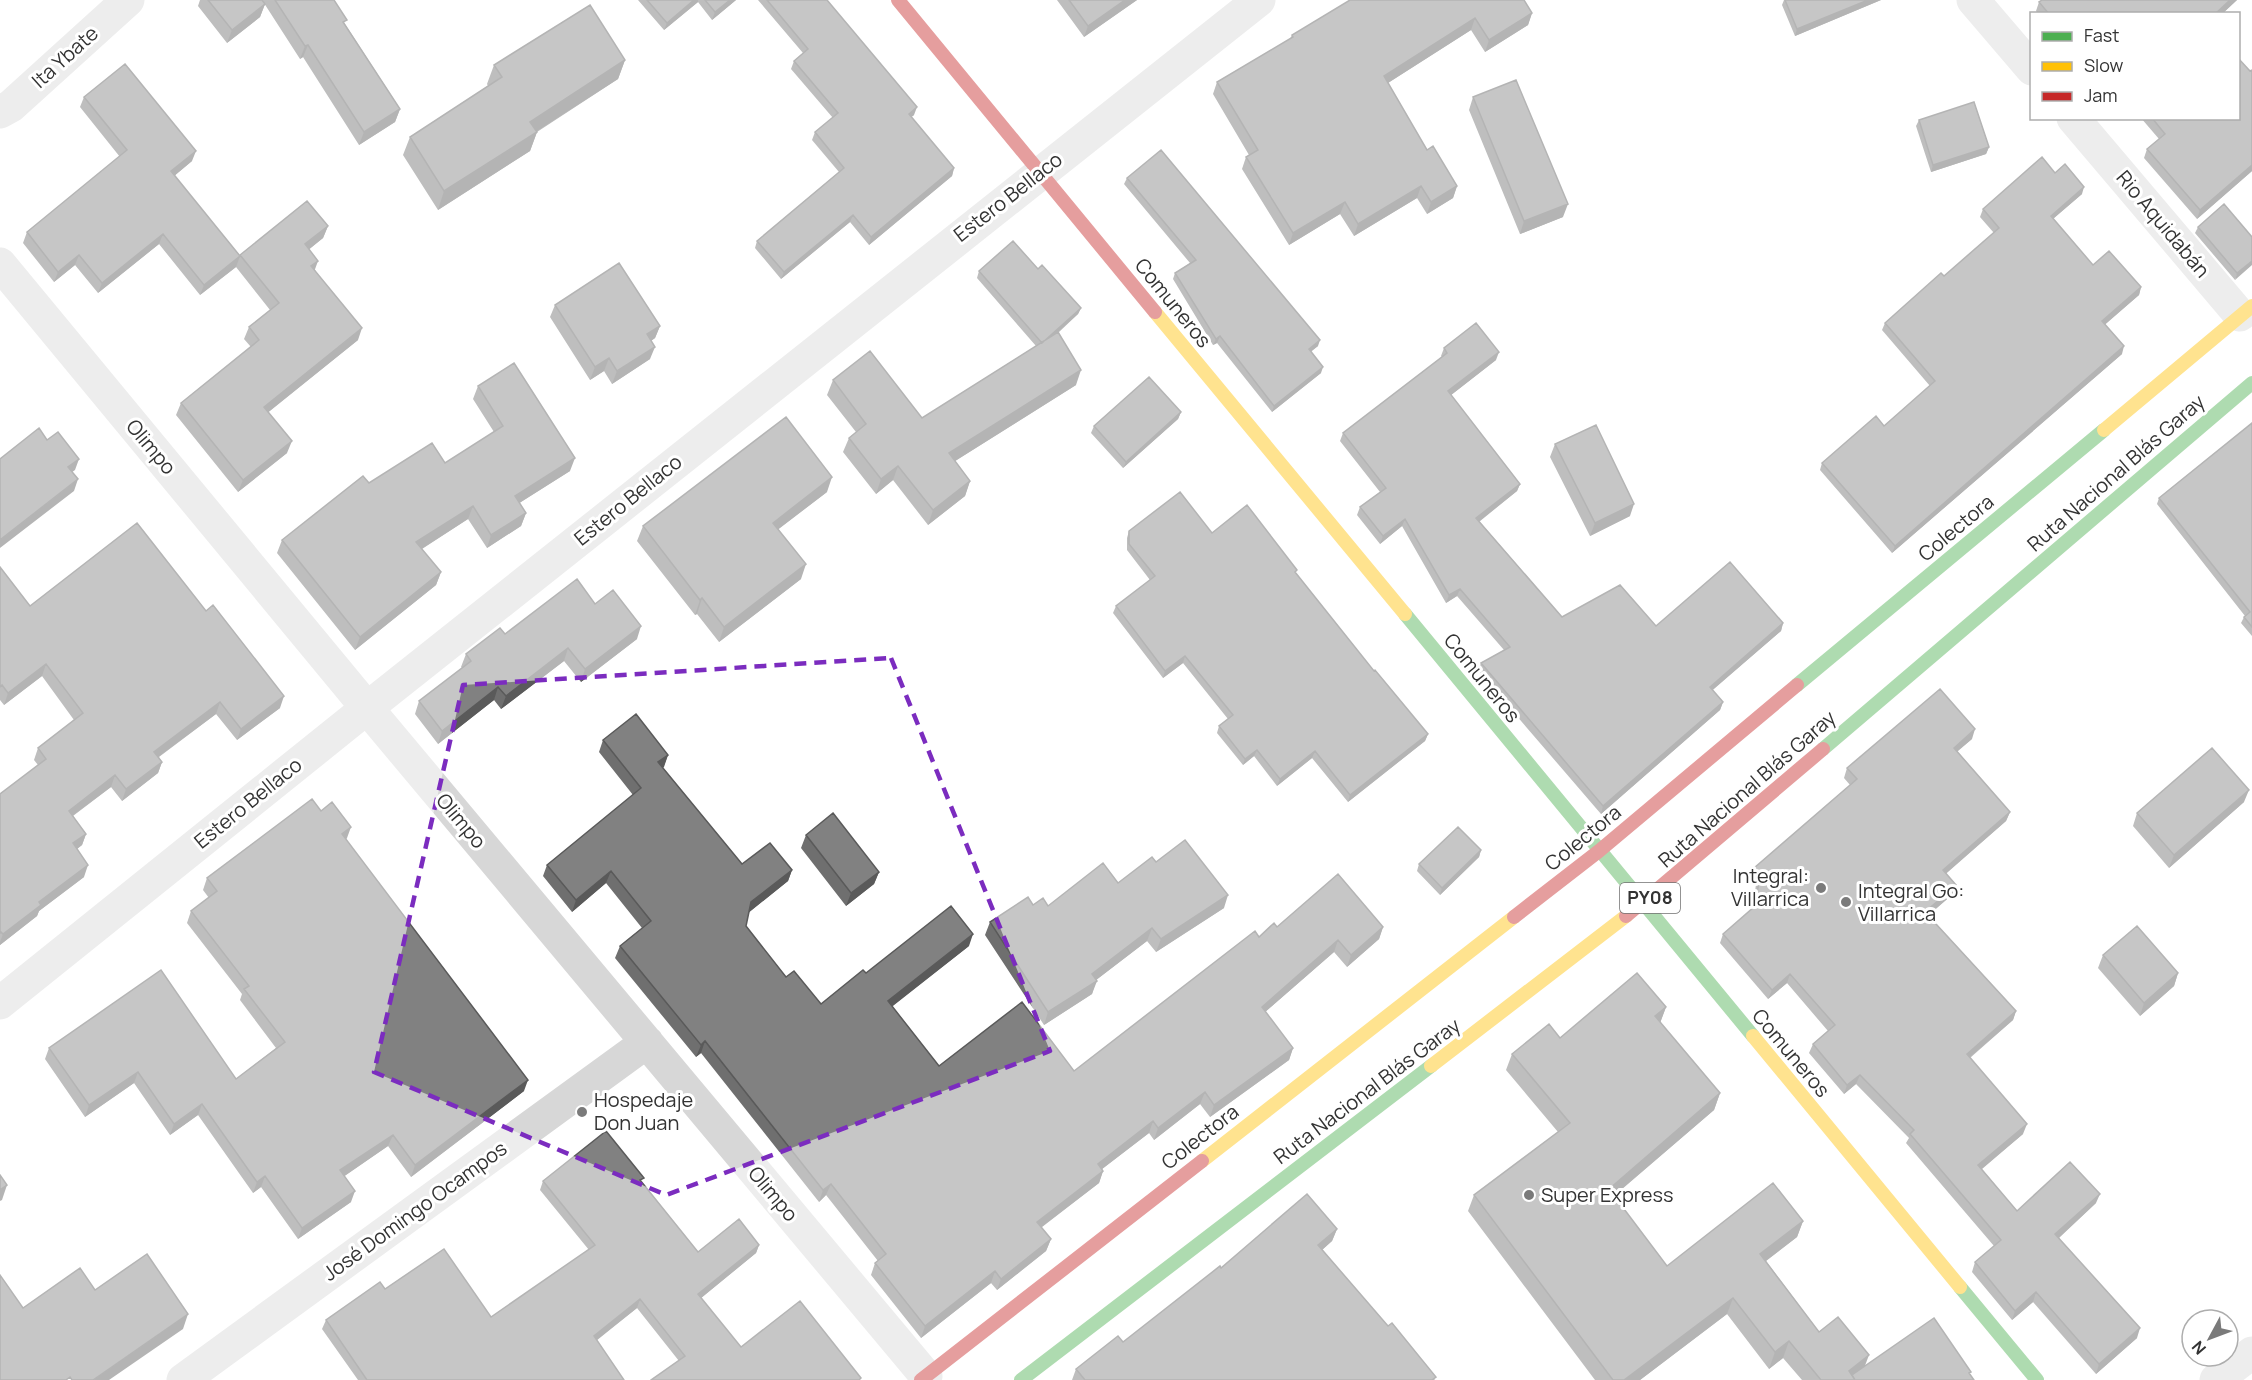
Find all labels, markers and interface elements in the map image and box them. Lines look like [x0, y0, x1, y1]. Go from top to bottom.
legend [2030, 12, 2240, 120]
street label: Ita Ybate [26, 20, 104, 94]
text: Fast [2084, 23, 2119, 47]
text: Slow [2084, 53, 2124, 77]
text: Jam [2084, 83, 2118, 107]
street label: Estero Bellaco [948, 146, 1068, 248]
street label: Rio Aquidabán [2111, 164, 2216, 283]
street label: Comuneros [1129, 252, 1218, 353]
street label: Ruta Nacional Blás Garay [2021, 388, 2211, 557]
street label: Olimpo [120, 413, 183, 480]
street label: Estero Bellaco [568, 448, 687, 551]
street label: Colectora [1912, 488, 1999, 567]
street label: Comuneros [1438, 627, 1527, 728]
street label: Ruta Nacional Blás Garay [1652, 704, 1842, 873]
street label: Estero Bellaco [188, 751, 307, 854]
street label: Olimpo [430, 787, 493, 854]
street label: Colectora [1539, 799, 1627, 877]
place label: Integral: Villarrica [1731, 862, 1809, 912]
place label: Integral Go: Villarrica [1858, 877, 1964, 927]
marker: Integral: Villarrica [1814, 881, 1828, 895]
road number: PY08 [1620, 883, 1680, 913]
marker: Integral Go: Villarrica [1839, 895, 1853, 909]
street label: Comuneros [1746, 1003, 1836, 1103]
street label: Ruta Nacional Blás Garay [1268, 1011, 1466, 1170]
place label: Hospedaje Don Juan [594, 1086, 693, 1136]
street label: Colectora [1156, 1098, 1244, 1175]
marker: Hospedaje Don Juan [575, 1105, 589, 1119]
street label: José Domingo Ocampos [317, 1135, 512, 1287]
street label: Olimpo [742, 1160, 805, 1227]
place label: Super Express [1541, 1181, 1673, 1208]
marker: Super Express [1522, 1188, 1536, 1202]
north arrow [2180, 1308, 2240, 1368]
text: N [2187, 1336, 2211, 1359]

